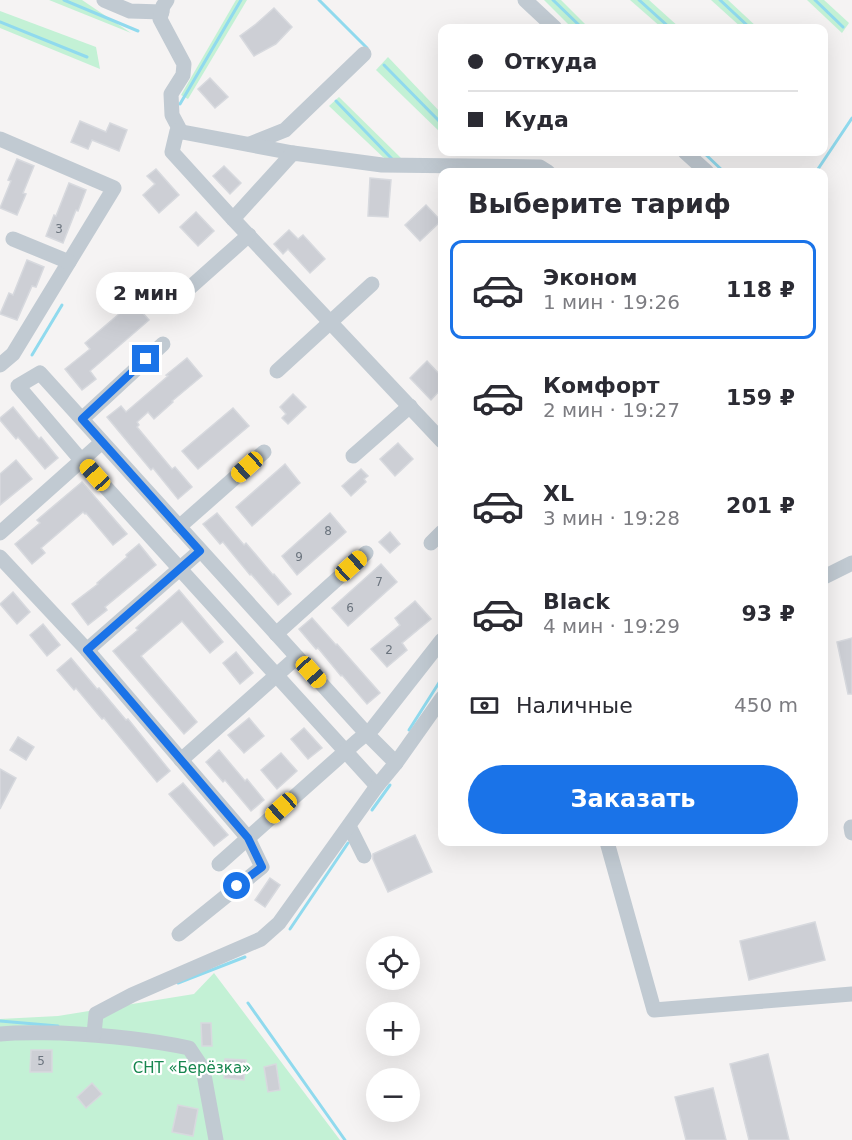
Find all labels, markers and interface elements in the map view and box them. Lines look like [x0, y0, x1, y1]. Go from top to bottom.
text: Откуда [504, 49, 597, 74]
text: Куда [504, 107, 569, 132]
text: Выберите тариф [468, 188, 731, 219]
house number: 3 [55, 222, 63, 236]
icon: car [471, 263, 525, 317]
text: Эконом [543, 265, 638, 290]
callout: 2 мин [96, 272, 195, 314]
text: 118 ₽ [726, 277, 795, 302]
text: 2 мин [113, 281, 178, 305]
text: 1 мин · 19:26 [543, 290, 680, 314]
route end [132, 345, 159, 372]
icon: car [471, 371, 525, 425]
text: Комфорт [543, 373, 660, 398]
text: 159 ₽ [726, 385, 795, 410]
text: 2 мин · 19:27 [543, 398, 680, 422]
car [228, 448, 266, 486]
car [76, 456, 114, 494]
icon: car [471, 479, 525, 533]
text: XL [543, 481, 574, 506]
text: 201 ₽ [726, 493, 795, 518]
text: 3 мин · 19:28 [543, 506, 680, 530]
house number: 8 [324, 524, 332, 538]
car [332, 547, 370, 585]
house number: 9 [295, 550, 303, 564]
house number: 7 [375, 575, 383, 589]
icon: car [471, 587, 525, 641]
text: Black [543, 589, 610, 614]
house number: 6 [346, 601, 354, 615]
text: 93 ₽ [741, 601, 795, 626]
text: 4 мин · 19:29 [543, 614, 680, 638]
house number: 2 [385, 643, 393, 657]
car [292, 653, 330, 691]
icon: cash [468, 689, 501, 722]
text: Наличные [516, 693, 633, 718]
text: 450 m [734, 693, 798, 717]
button: Заказать [468, 765, 798, 834]
car [262, 789, 300, 827]
route start [223, 872, 250, 899]
map controls [366, 936, 420, 1122]
button: locate [366, 936, 420, 990]
button: + [366, 1002, 420, 1056]
house number: 5 [37, 1054, 45, 1068]
park label: СНТ «Берёзка» [133, 1059, 251, 1077]
button: − [366, 1068, 420, 1122]

